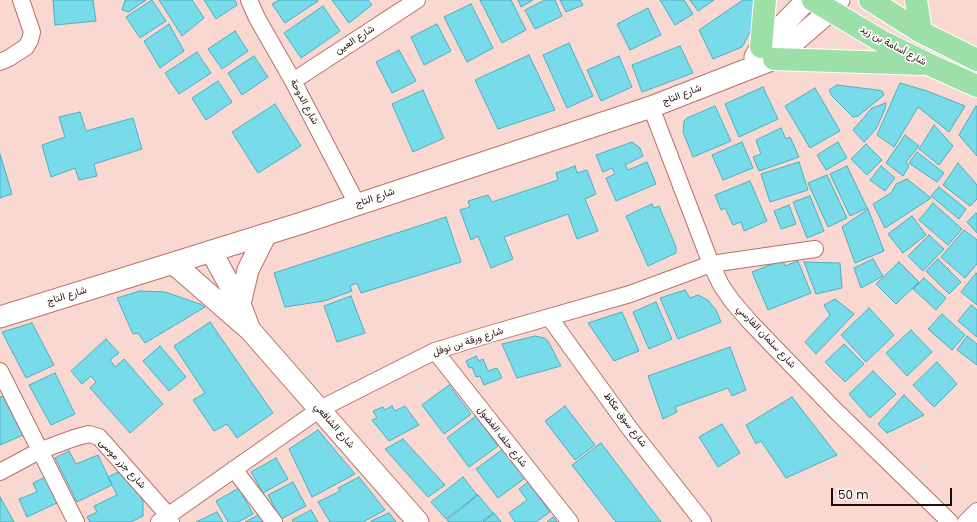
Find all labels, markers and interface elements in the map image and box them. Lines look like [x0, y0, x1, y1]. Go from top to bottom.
street label: شارع العين [333, 23, 377, 57]
street label: شارع أسامة بن زيد [858, 23, 928, 69]
street label: شارع الدوحة [287, 77, 321, 127]
street label: شارع التاج [661, 82, 703, 108]
street label: شارع التاج [354, 186, 396, 210]
street label: شارع التاج [46, 284, 88, 308]
street label: شارع سلمان الفارسي [734, 303, 798, 371]
street label: شارع ورقة بن نوفل [431, 325, 505, 359]
street label: شارع سوق عكاظ [601, 390, 649, 450]
street label: شارع الشافعي [311, 401, 357, 451]
street label: شارع حلف الفضول [474, 404, 530, 470]
street label: شارع جزر موسى [96, 437, 148, 491]
scale bar [833, 480, 954, 506]
text: 50 m [838, 486, 869, 503]

